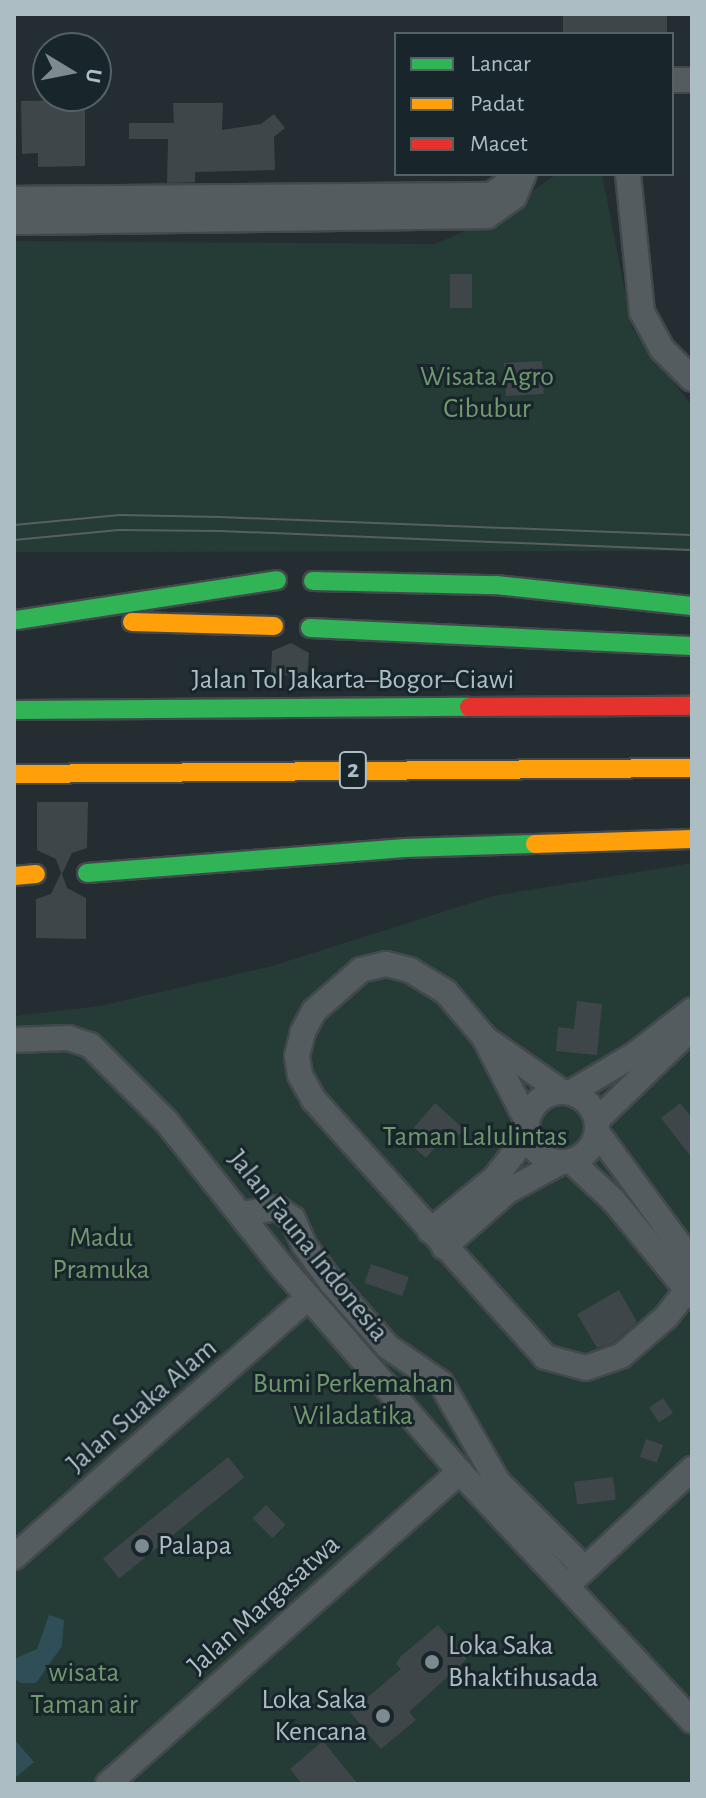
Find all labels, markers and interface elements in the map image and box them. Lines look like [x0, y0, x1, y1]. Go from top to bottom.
north arrow [32, 32, 112, 112]
legend [394, 32, 674, 176]
text: Lancar [470, 52, 531, 76]
text: U [82, 67, 106, 85]
text: Padat [470, 92, 524, 116]
text: Macet [470, 132, 528, 156]
park label: Wisata Agro Cibubur [420, 360, 554, 426]
street label: Jalan Tol Jakarta–Bogor–Ciawi [192, 663, 514, 697]
road number: 2 [337, 748, 369, 792]
park label: Taman Lalulintas [383, 1120, 567, 1154]
street label: Jalan Fauna Indonesia [220, 1143, 396, 1349]
park label: Madu Pramuka [52, 1221, 150, 1287]
street label: Jalan Suaka Alam [60, 1332, 224, 1480]
park label: Bumi Perkemahan Wiladatika [253, 1367, 453, 1433]
street label: Jalan Margasatwa [181, 1528, 347, 1682]
place label: Palapa [158, 1529, 232, 1563]
marker: Palapa [133, 1537, 151, 1555]
place label: Loka Saka Bhaktihusada [448, 1629, 599, 1695]
marker: Loka Saka Bhaktihusada [423, 1653, 441, 1671]
park label: wisata Taman air [30, 1656, 138, 1722]
place label: Loka Saka Kencana [261, 1683, 367, 1749]
marker: Loka Saka Kencana [374, 1707, 392, 1725]

